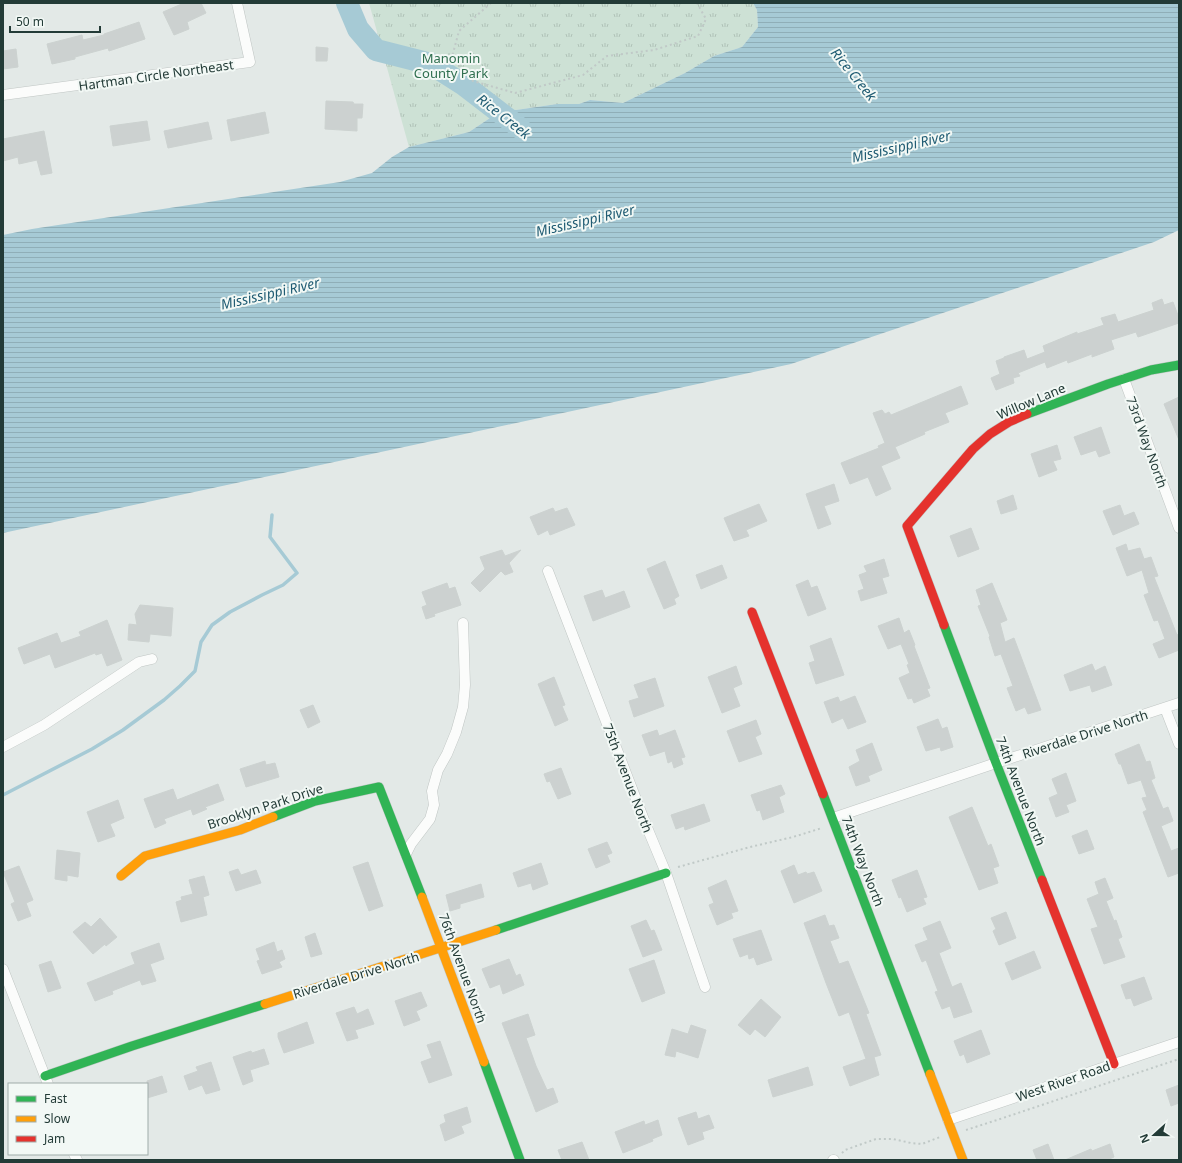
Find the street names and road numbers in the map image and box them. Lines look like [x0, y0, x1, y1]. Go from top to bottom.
street label: Hartman Circle Northeast [77, 55, 235, 95]
street label: Willow Lane [994, 378, 1068, 424]
street label: 73rd Way North [1122, 394, 1172, 490]
street label: Riverdale Drive North [1020, 705, 1150, 763]
street label: 75th Avenue North [599, 721, 657, 835]
street label: 74th Avenue North [992, 734, 1050, 848]
street label: Brooklyn Park Drive [205, 779, 325, 833]
street label: 74th Way North [837, 813, 889, 909]
street label: 76th Avenue North [435, 910, 491, 1026]
street label: Riverdale Drive North [291, 947, 421, 1003]
street label: West River Road [1013, 1056, 1113, 1106]

